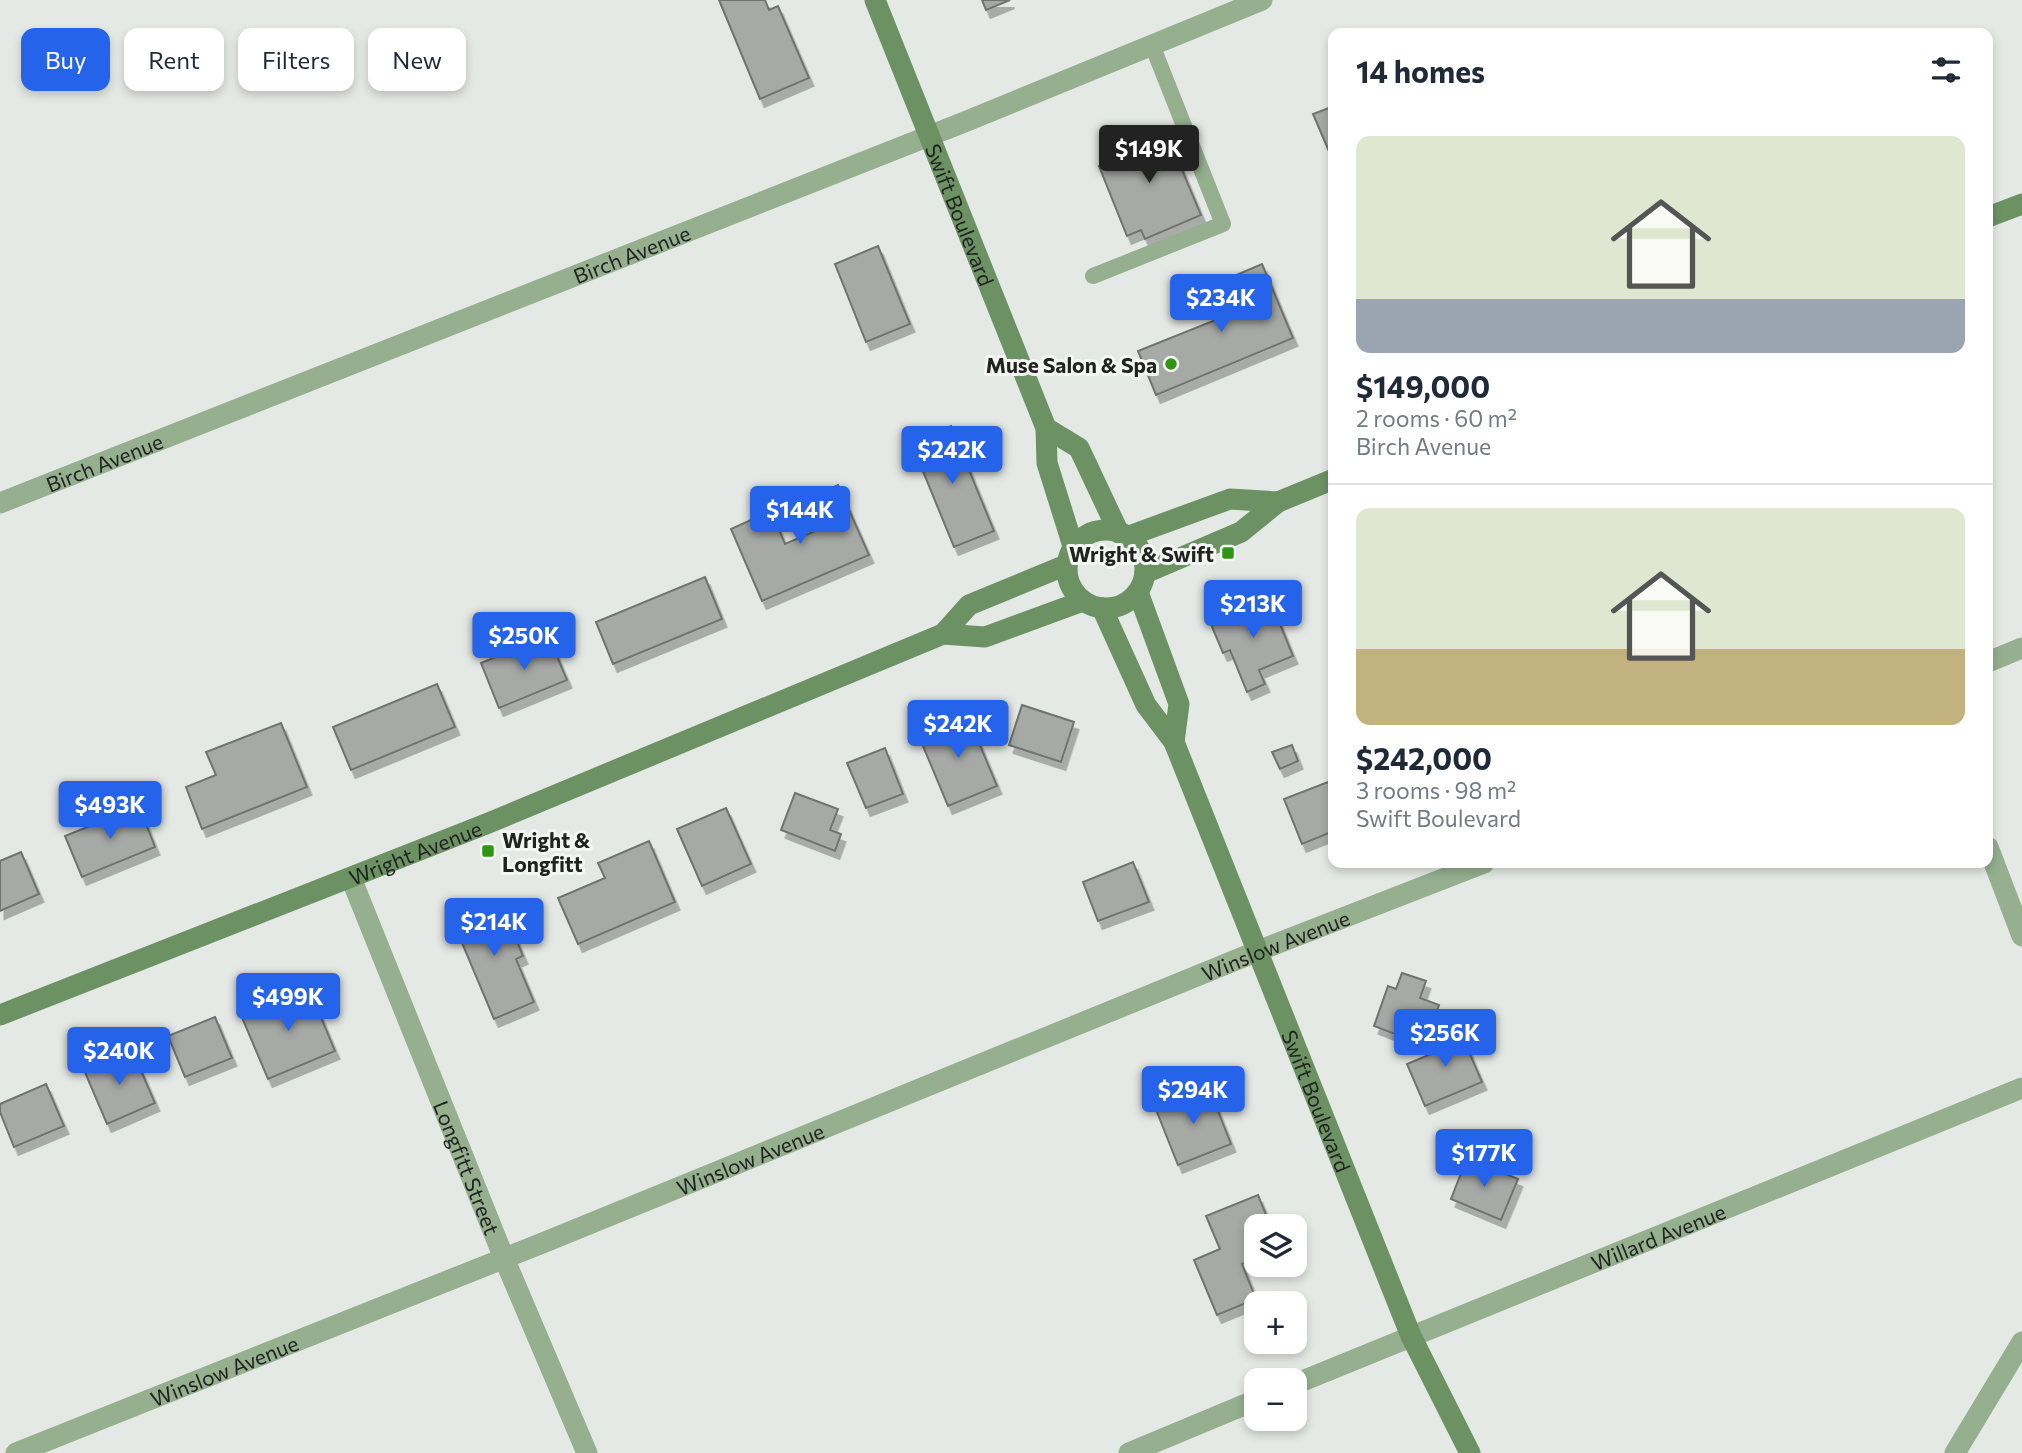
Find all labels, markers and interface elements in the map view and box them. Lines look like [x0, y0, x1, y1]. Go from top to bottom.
chip: Buy [21, 28, 110, 91]
chip: Rent [124, 28, 224, 91]
chip: Filters [238, 28, 354, 91]
chip: New [368, 28, 466, 91]
icon: filters [1927, 51, 1965, 89]
text: 14 homes [1356, 52, 1485, 89]
pin: $149K [1100, 125, 1198, 185]
text: $149K [1115, 134, 1183, 162]
street label: Swift Boulevard [921, 140, 1000, 289]
icon: home [1598, 181, 1724, 307]
street label: Birch Avenue [569, 219, 694, 288]
pin: $234K [1172, 274, 1270, 334]
text: $234K [1186, 283, 1256, 311]
place label: Muse Salon & Spa [986, 352, 1157, 377]
marker: Muse Salon & Spa [1163, 356, 1179, 372]
text: $149,000 [1356, 367, 1490, 404]
text: 2 rooms · 60 m² [1356, 404, 1517, 432]
pin: $242K [903, 426, 1001, 486]
street label: Birch Avenue [42, 428, 166, 496]
text: Birch Avenue [1356, 432, 1491, 460]
text: $242K [917, 435, 987, 463]
pin: $144K [751, 486, 849, 546]
text: $144K [766, 495, 834, 523]
place label: Wright & Swift [1069, 541, 1214, 566]
marker: Wright & Swift [1220, 545, 1236, 561]
icon: home [1598, 553, 1724, 679]
pin: $213K [1204, 580, 1302, 640]
text: $213K [1220, 589, 1286, 617]
pin: $250K [475, 612, 573, 672]
text: $250K [488, 621, 560, 649]
pin: $242K [909, 700, 1007, 760]
text: $242K [923, 709, 993, 737]
text: $242,000 [1356, 739, 1492, 776]
text: 3 rooms · 98 m² [1356, 776, 1516, 804]
pin: $493K [61, 782, 159, 841]
text: $493K [75, 790, 145, 818]
text: Swift Boulevard [1356, 804, 1521, 832]
street label: Wright Avenue [345, 815, 485, 889]
place label: Wright & Longfitt [502, 827, 590, 876]
marker: Wright & Longfitt [480, 843, 496, 859]
pin: $214K [445, 898, 543, 958]
street label: Winslow Avenue [1198, 904, 1353, 985]
text: $214K [461, 907, 527, 935]
pin: $499K [239, 974, 337, 1033]
text: $499K [252, 982, 324, 1010]
pin: $256K [1396, 1010, 1494, 1069]
text: $256K [1410, 1018, 1480, 1046]
street label: Swift Boulevard [1278, 1026, 1357, 1175]
pin: $240K [70, 1028, 168, 1087]
text: $240K [83, 1036, 155, 1064]
pin: $294K [1144, 1066, 1242, 1126]
text: $294K [1158, 1075, 1228, 1103]
street label: Longfitt Street [429, 1097, 506, 1238]
street label: Winslow Avenue [673, 1117, 827, 1200]
pin: $177K [1435, 1130, 1533, 1189]
text: $177K [1452, 1138, 1516, 1166]
street label: Willard Avenue [1587, 1198, 1729, 1275]
map controls [1244, 1214, 1307, 1431]
button: layers [1244, 1214, 1307, 1277]
button: + [1244, 1291, 1307, 1354]
street label: Winslow Avenue [147, 1329, 302, 1411]
button: − [1244, 1368, 1307, 1431]

